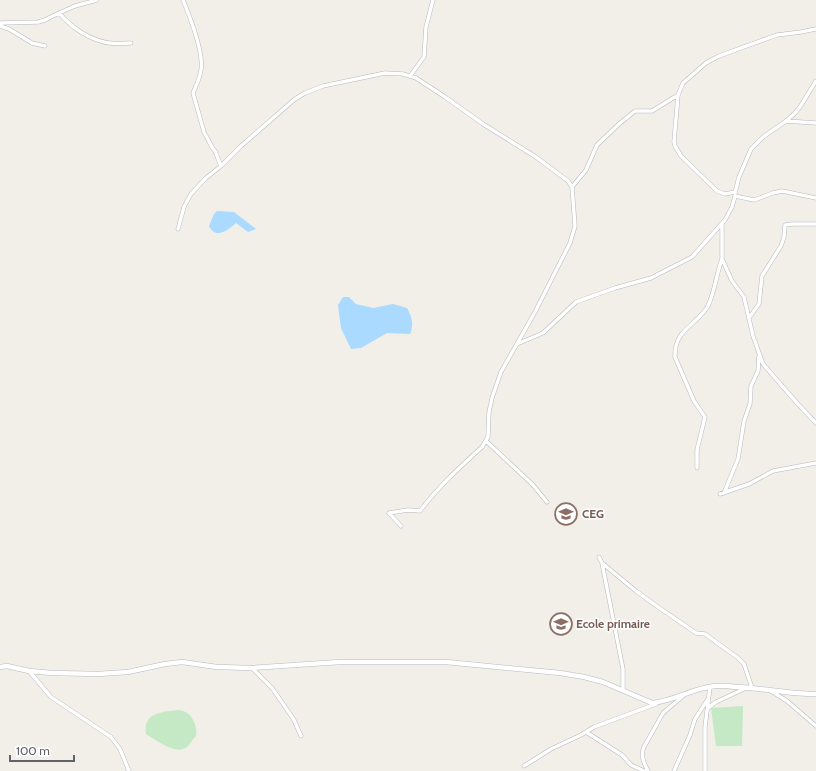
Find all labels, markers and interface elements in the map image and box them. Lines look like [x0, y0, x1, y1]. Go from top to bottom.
school or university icon: CEG [553, 501, 579, 527]
place label: CEG [582, 506, 604, 521]
school or university icon: Ecole primaire [548, 611, 574, 637]
place label: Ecole primaire [576, 616, 650, 631]
scale bar [10, 737, 74, 763]
text: 100 m [16, 743, 50, 758]

